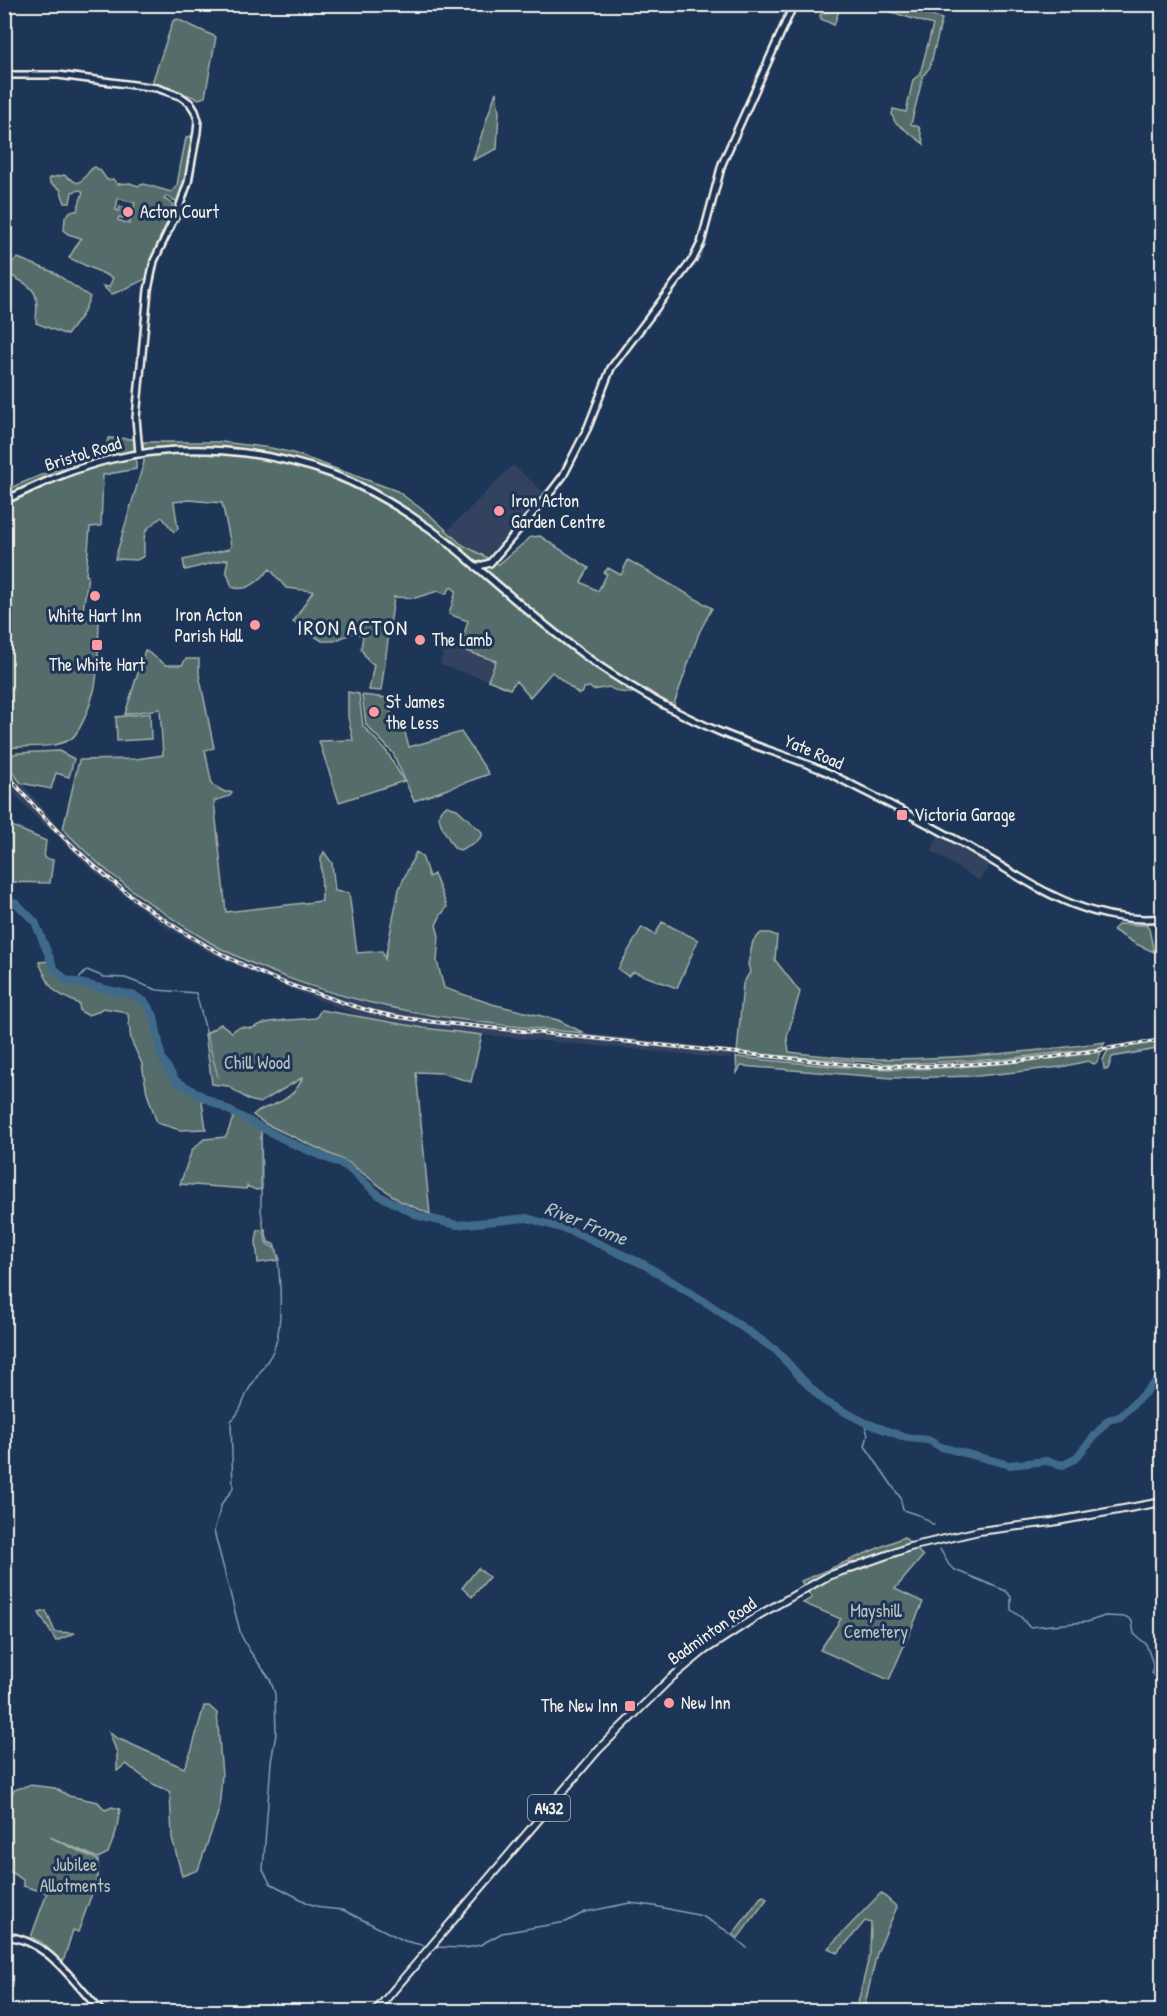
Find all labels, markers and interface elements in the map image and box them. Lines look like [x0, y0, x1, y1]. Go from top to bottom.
place label: Acton Court [140, 199, 220, 224]
marker: Acton Court [121, 205, 135, 219]
street label: Bristol Road [41, 430, 124, 477]
place label: Iron Acton Garden Centre [511, 488, 606, 534]
marker: Iron Acton Garden Centre [492, 504, 506, 518]
marker: White Hart Inn [88, 589, 102, 603]
place label: Iron Acton Parish Hall [174, 602, 243, 648]
place label: White Hart Inn [48, 603, 142, 628]
district label: IRON ACTON [297, 613, 409, 642]
marker: Iron Acton Parish Hall [248, 618, 262, 632]
place label: The Lamb [432, 627, 493, 652]
marker: The Lamb [413, 633, 427, 647]
marker: The White Hart [90, 638, 104, 652]
place label: The White Hart [49, 652, 146, 677]
place label: St James the Less [386, 689, 445, 735]
marker: St James the Less [367, 705, 381, 719]
street label: Yate Road [781, 728, 848, 775]
place label: Victoria Garage [914, 802, 1016, 827]
marker: Victoria Garage [895, 808, 909, 822]
park label: Chill Wood [224, 1050, 290, 1075]
water label: River Frome [541, 1194, 632, 1252]
street label: Badminton Road [662, 1591, 761, 1670]
park label: Mayshill Cemetery [844, 1598, 909, 1644]
place label: New Inn [681, 1690, 731, 1715]
place label: The New Inn [541, 1693, 618, 1718]
marker: New Inn [662, 1696, 676, 1710]
marker: The New Inn [623, 1699, 637, 1713]
road number: A432 [528, 1795, 570, 1821]
park label: Jubilee Allotments [40, 1852, 110, 1898]

